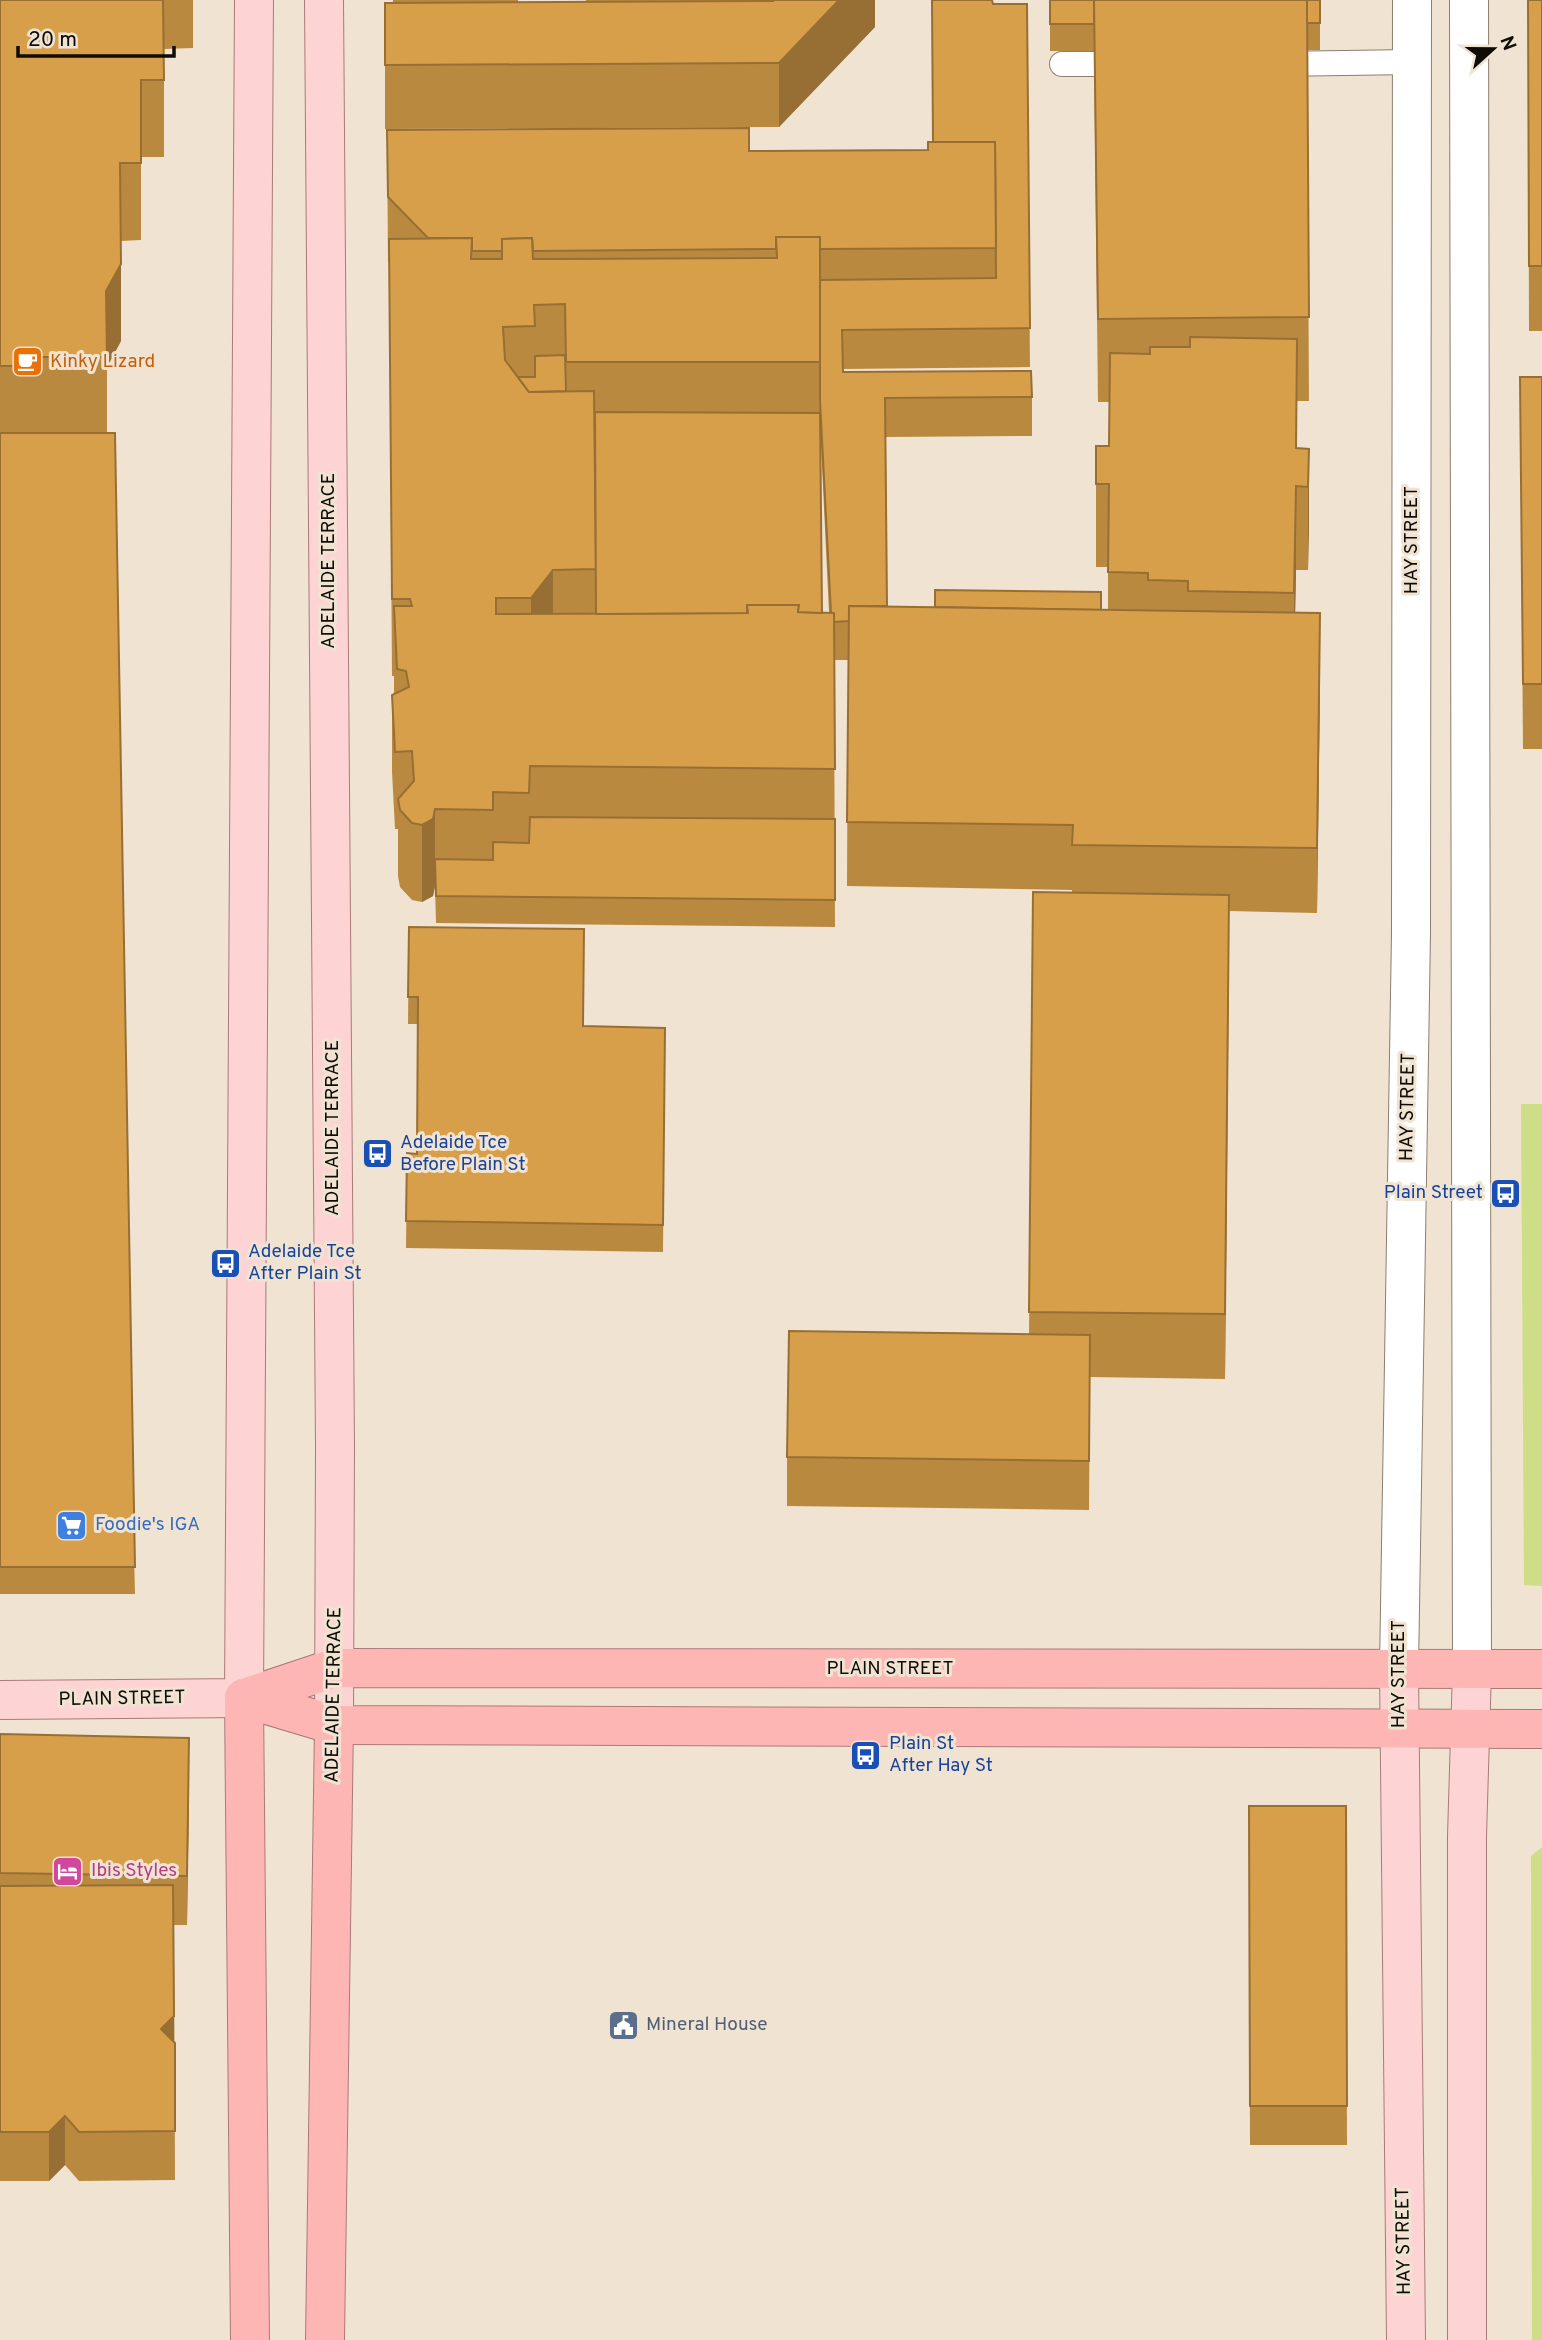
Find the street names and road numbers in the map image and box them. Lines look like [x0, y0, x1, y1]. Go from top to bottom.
street label: ADELAIDE TERRACE [317, 473, 341, 649]
street label: HAY STREET [1400, 486, 1424, 594]
street label: ADELAIDE TERRACE [321, 1040, 345, 1216]
street label: HAY STREET [1395, 1053, 1421, 1161]
street label: ADELAIDE TERRACE [320, 1607, 348, 1783]
street label: HAY STREET [1387, 1620, 1411, 1728]
street label: PLAIN STREET [826, 1657, 954, 1681]
street label: PLAIN STREET [58, 1686, 186, 1712]
street label: HAY STREET [1391, 2187, 1417, 2295]

